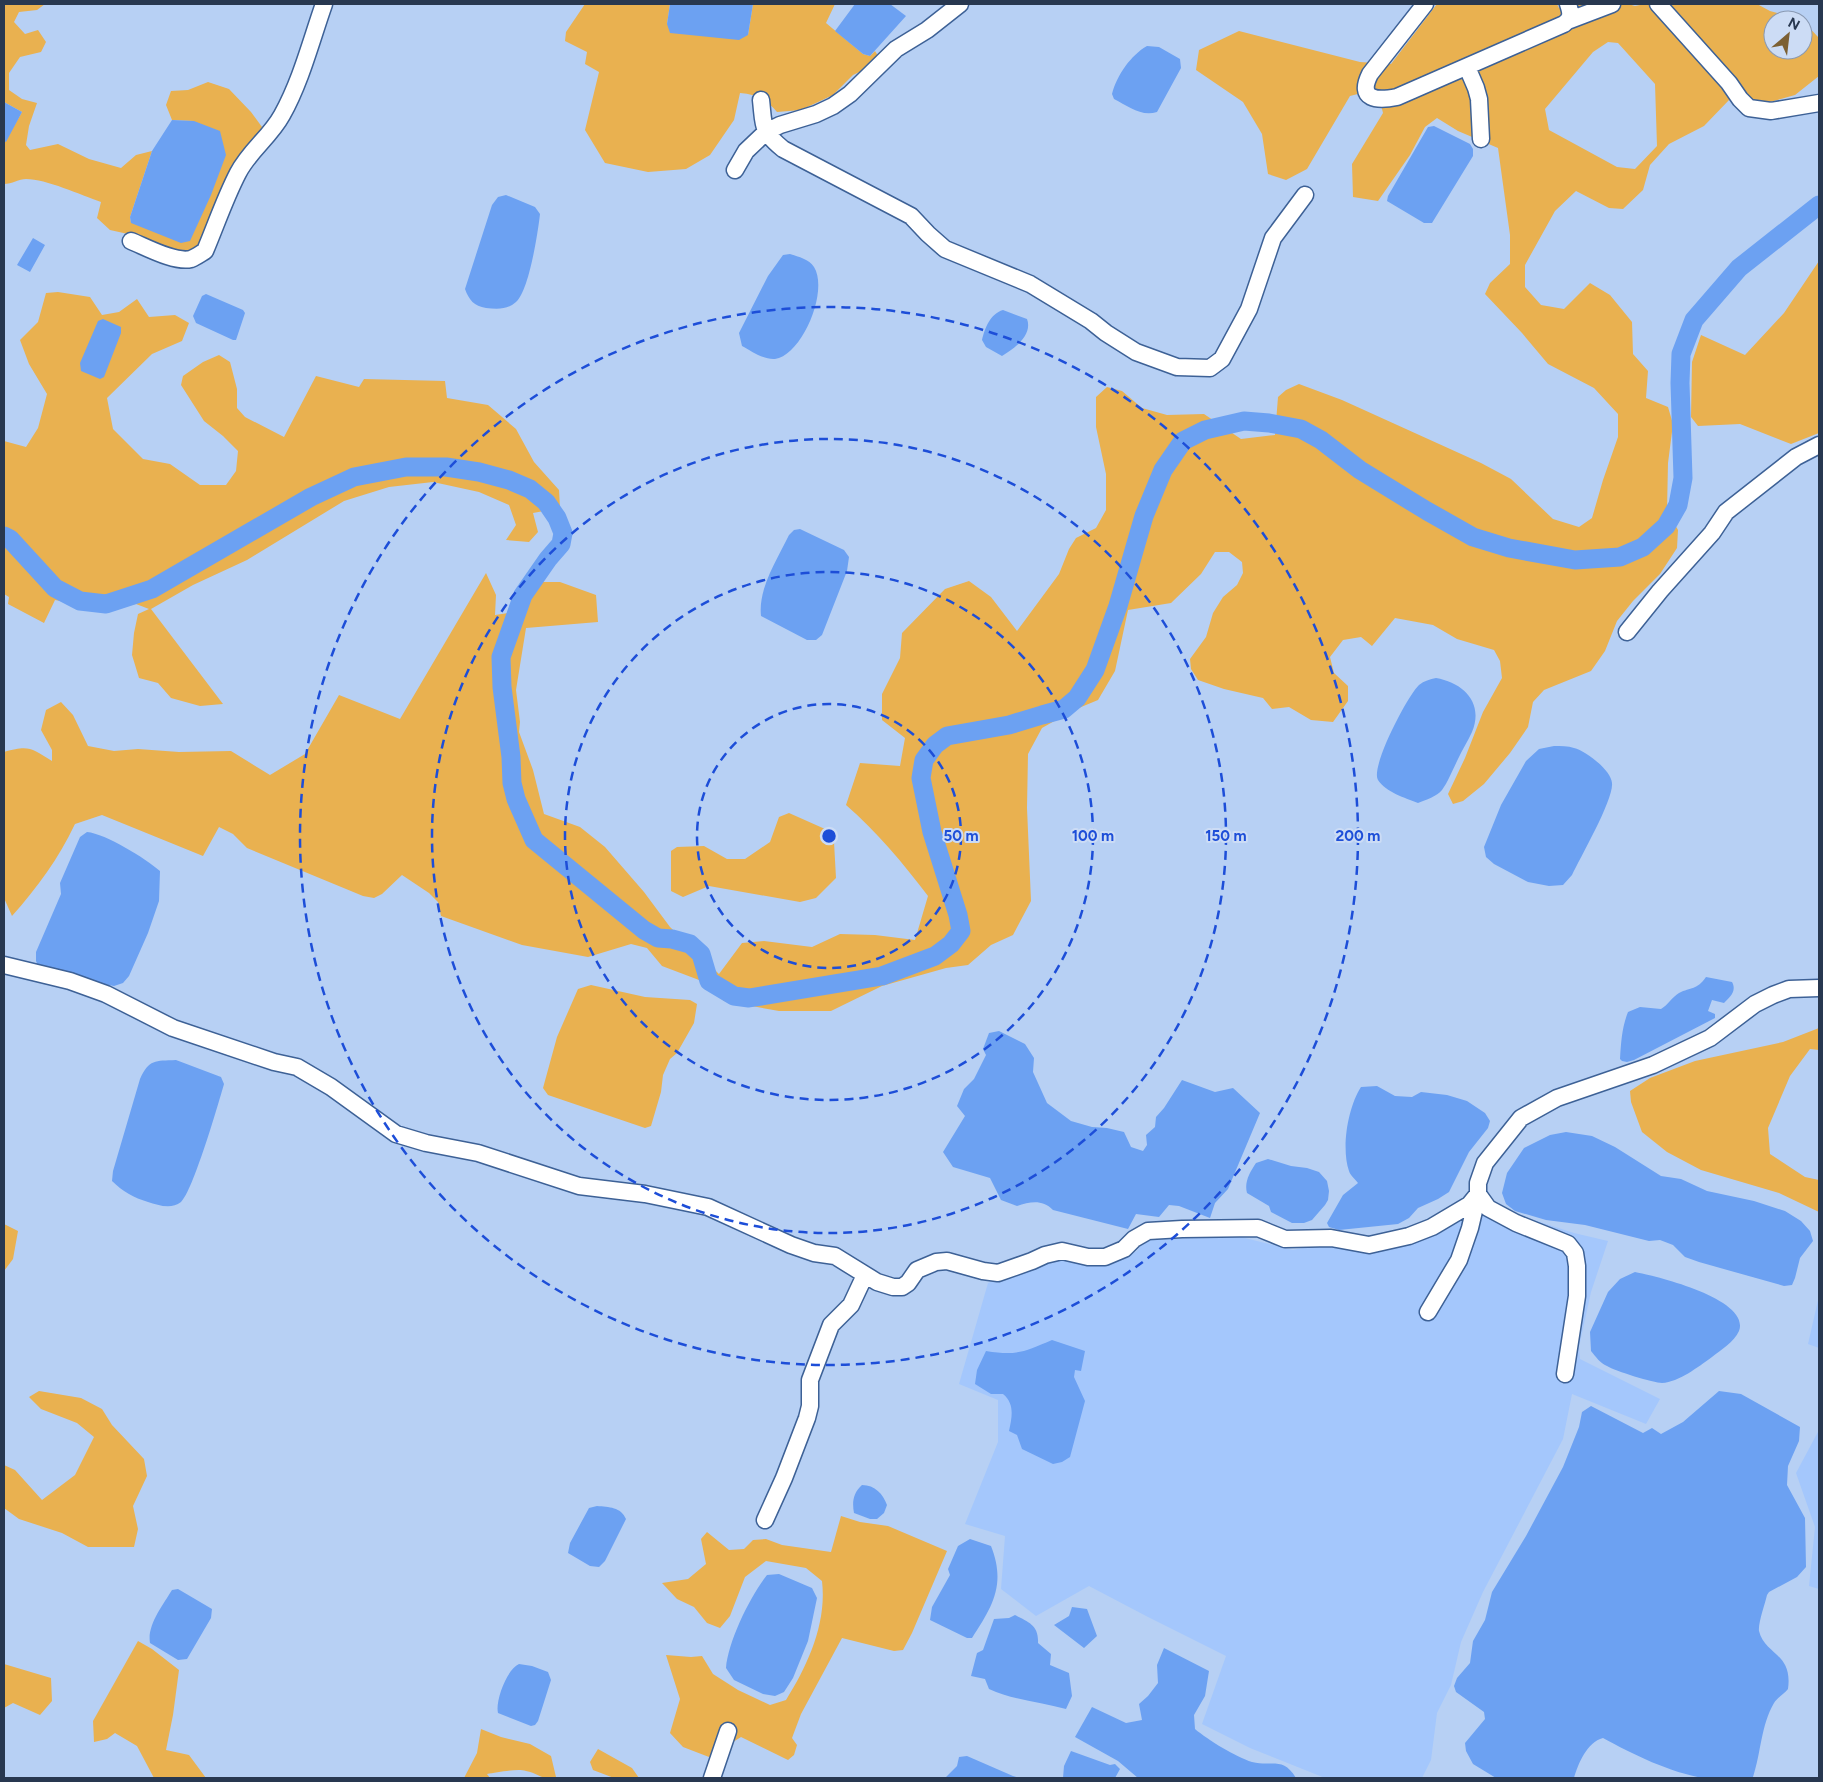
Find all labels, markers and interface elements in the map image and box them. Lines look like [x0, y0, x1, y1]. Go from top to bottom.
north arrow [1763, 10, 1813, 60]
text: N [1785, 14, 1803, 34]
centre of rings [820, 827, 838, 845]
text: 50 m [943, 827, 979, 845]
text: 100 m [1072, 827, 1114, 845]
text: 150 m [1205, 827, 1247, 845]
text: 200 m [1336, 827, 1380, 845]

